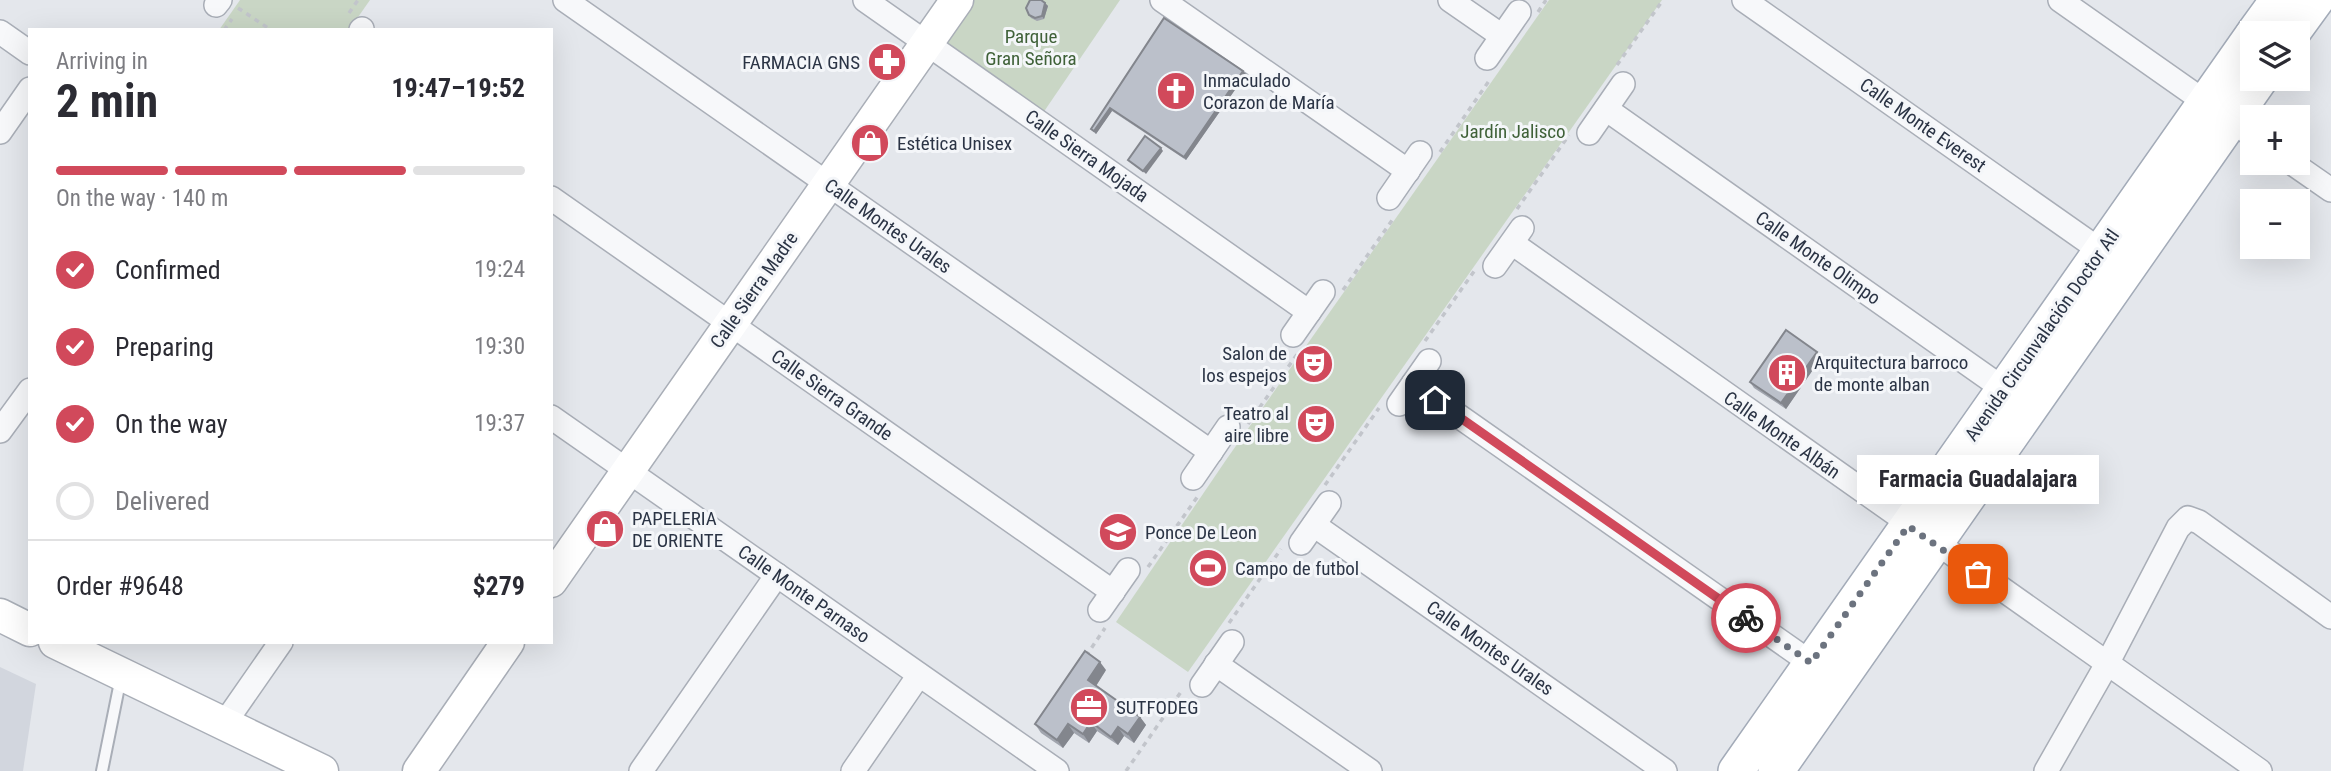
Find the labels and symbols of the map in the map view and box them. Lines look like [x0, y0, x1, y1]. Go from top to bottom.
park label: Parque Gran Señora [985, 25, 1077, 70]
pharmacy icon: FARMACIA GNS [866, 41, 908, 83]
place label: FARMACIA GNS [742, 51, 860, 74]
place label: Inmaculado Corazon de María [1203, 69, 1335, 114]
church icon: Inmaculado Corazon de María [1155, 70, 1197, 112]
street label: Calle Monte Everest [1855, 73, 1991, 177]
street label: Calle Sierra Mojada [1021, 105, 1153, 207]
park label: Jardín Jalisco [1460, 120, 1566, 143]
shop icon: Estética Unisex [849, 122, 891, 164]
place label: Estética Unisex [897, 132, 1012, 155]
street label: Calle Montes Urales [820, 174, 956, 278]
street label: Calle Monte Olimpo [1751, 206, 1885, 310]
street label: Avenida Circunvalación Doctor Atl [1960, 225, 2124, 445]
street label: Calle Sierra Madre [705, 227, 803, 353]
place label: Salon de los espejos [1202, 342, 1287, 387]
theatre icon: Salon de los espejos [1293, 343, 1335, 385]
street label: Calle Sierra Grande [767, 345, 897, 445]
place label: Arquitectura barroco de monte alban [1814, 351, 1968, 396]
building icon: Arquitectura barroco de monte alban [1766, 352, 1808, 394]
pin [1405, 370, 1465, 430]
street label: Calle Monte Albán [1719, 386, 1845, 484]
place label: Teatro al aire libre [1223, 402, 1289, 447]
theatre icon: Teatro al aire libre [1295, 403, 1337, 445]
callout: Farmacia Guadalajara [1857, 455, 2099, 504]
place label: PAPELERIA DE ORIENTE [632, 507, 723, 552]
shop icon: PAPELERIA DE ORIENTE [584, 508, 626, 550]
school or university icon: Ponce De Leon [1097, 511, 1139, 553]
place label: Ponce De Leon [1145, 521, 1257, 544]
street label: Calle Monte Parnaso [734, 540, 874, 648]
pin [1948, 544, 2008, 604]
sports icon: Campo de futbol [1187, 547, 1229, 589]
place label: Campo de futbol [1235, 557, 1359, 580]
courier [1711, 583, 1781, 653]
street label: Calle Montes Urales [1422, 596, 1558, 700]
office icon: SUTFODEG [1068, 686, 1110, 728]
place label: SUTFODEG [1116, 696, 1199, 719]

